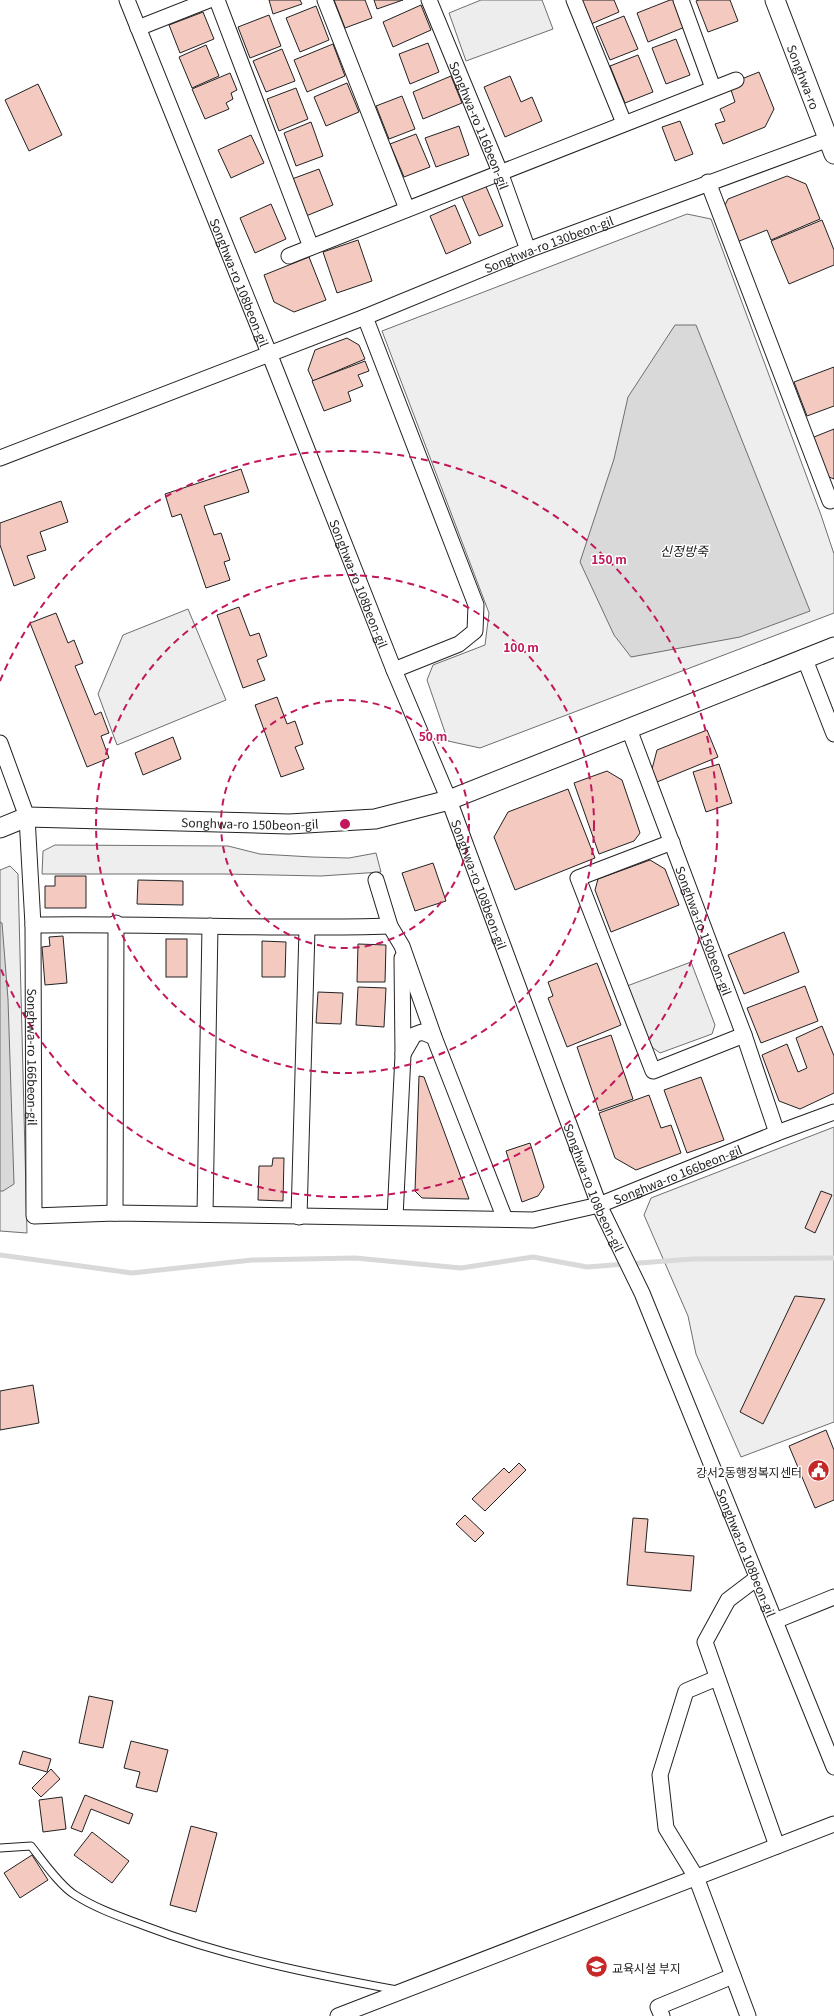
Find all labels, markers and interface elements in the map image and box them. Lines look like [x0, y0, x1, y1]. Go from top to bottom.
street label: Songhwa-ro [784, 42, 824, 111]
street label: Songhwa-ro 116beon-gil [446, 58, 514, 191]
street label: Songhwa-ro 130beon-gil [481, 211, 615, 276]
street label: Songhwa-ro 108beon-gil [207, 215, 274, 349]
street label: Songhwa-ro 108beon-gil [327, 516, 393, 650]
water label: 신정방죽 [660, 541, 709, 560]
text: 150 m [591, 550, 627, 567]
text: 100 m [503, 638, 539, 655]
text: 50 m [419, 727, 447, 744]
street label: Songhwa-ro 150beon-gil [181, 813, 319, 833]
centre of rings [338, 817, 352, 831]
street label: Songhwa-ro 108beon-gil [448, 817, 512, 951]
street label: Songhwa-ro 150beon-gil [673, 863, 737, 997]
street label: Songhwa-ro 166beon-gil [25, 988, 42, 1126]
street label: Songhwa-ro 108beon-gil [561, 1121, 629, 1254]
street label: Songhwa-ro 166beon-gil [610, 1140, 744, 1207]
public building icon: 강서2동행정복지센터 [805, 1458, 831, 1484]
place label: 강서2동행정복지센터 [696, 1463, 802, 1480]
street label: Songhwa-ro 108beon-gil [713, 1486, 781, 1619]
school or university icon: 교육시설 부지 [583, 1954, 609, 1980]
place label: 교육시설 부지 [612, 1959, 681, 1976]

